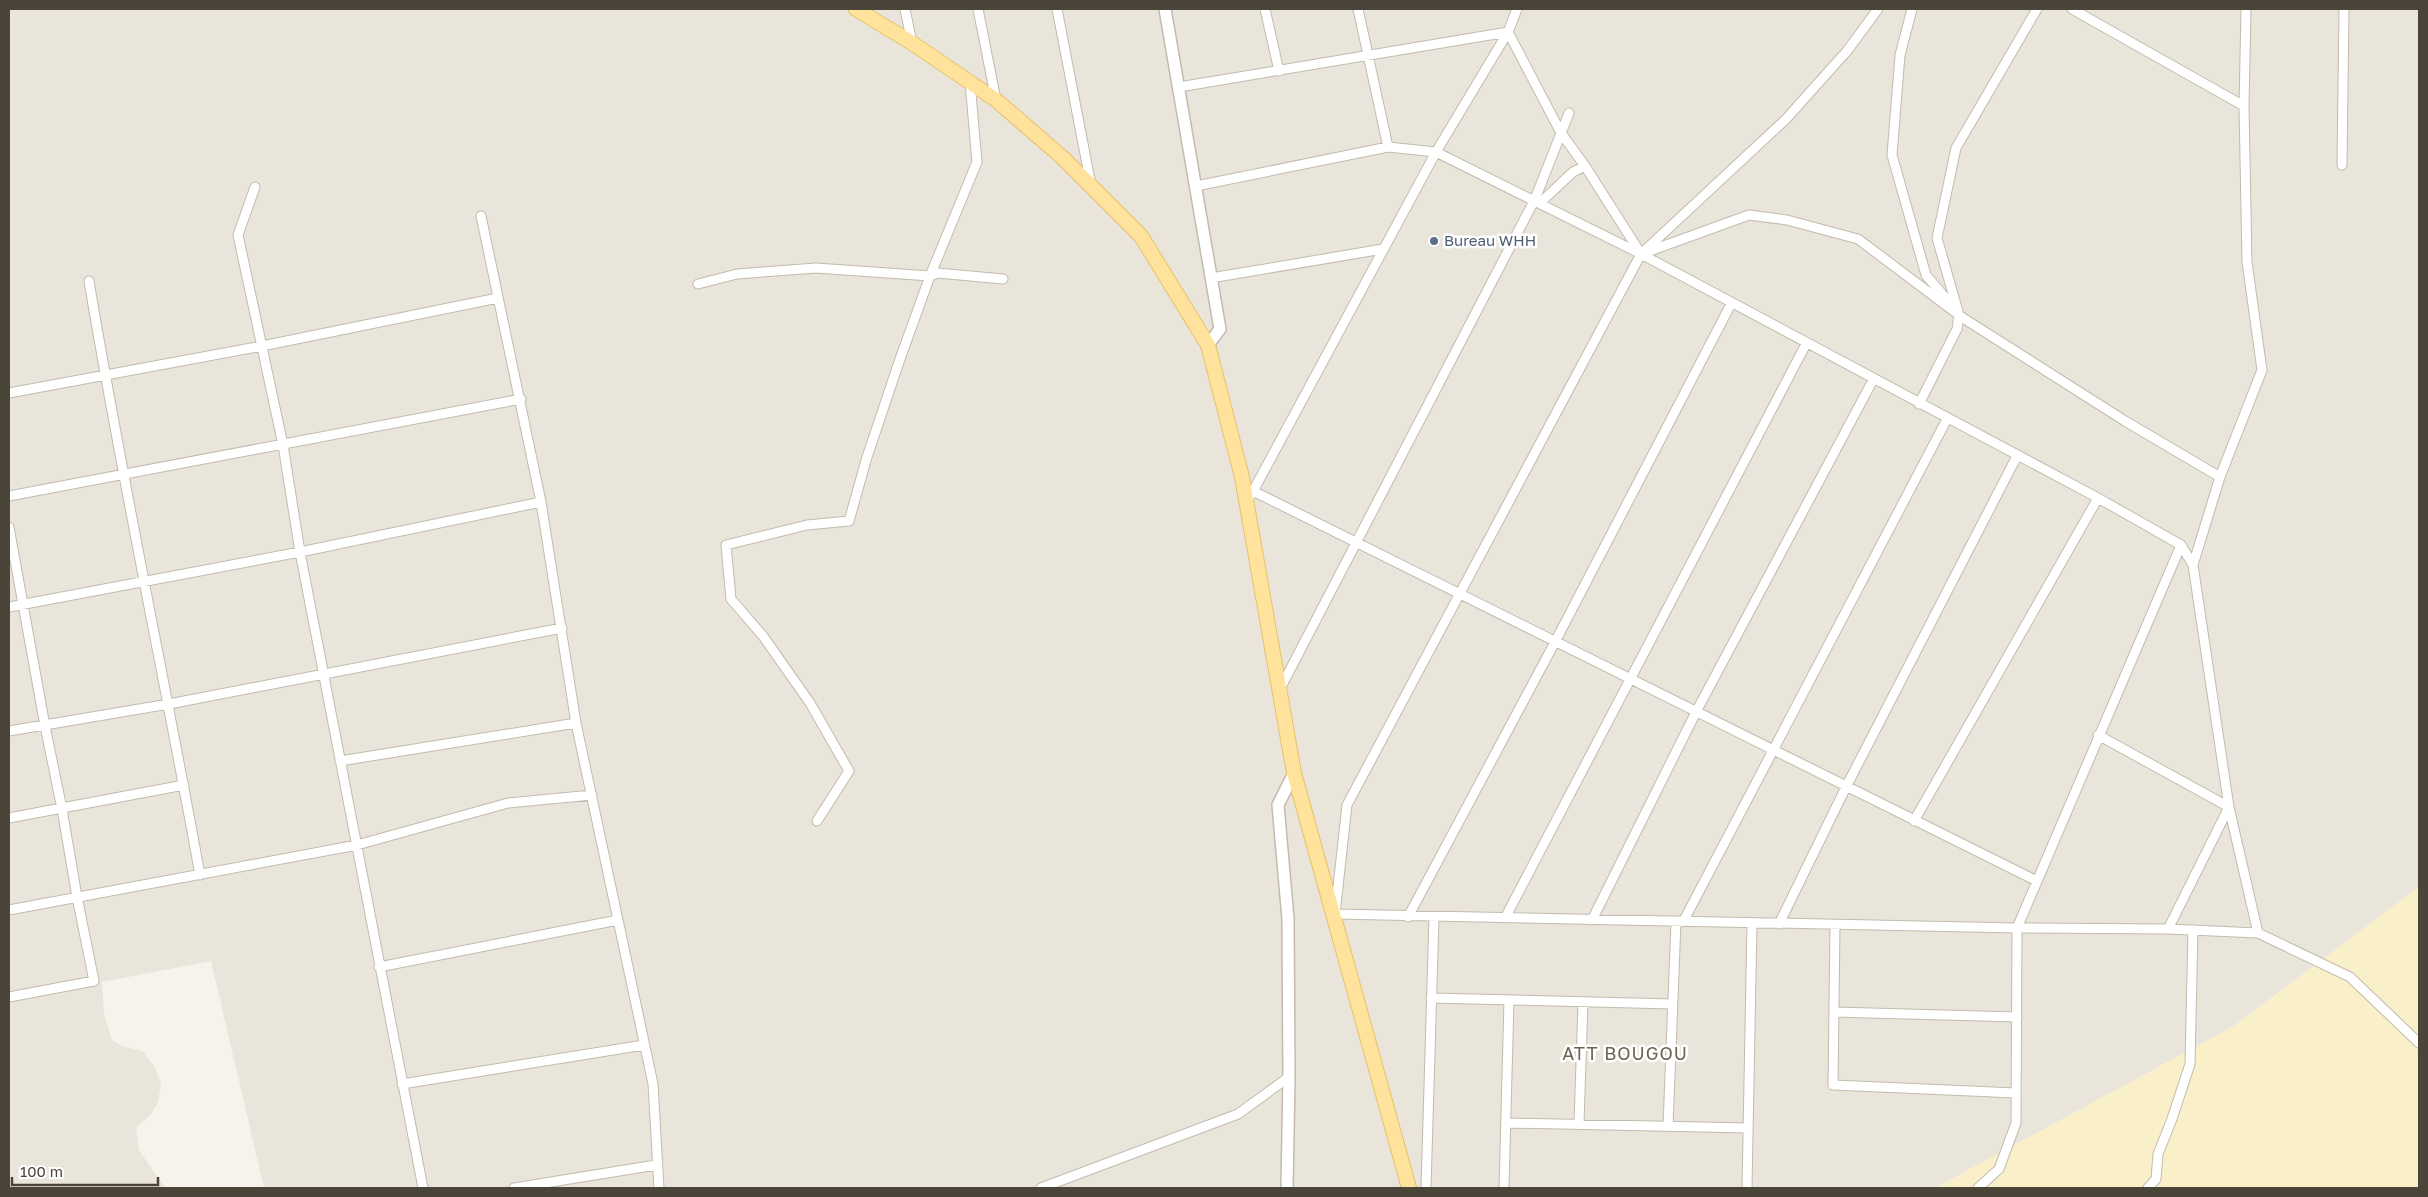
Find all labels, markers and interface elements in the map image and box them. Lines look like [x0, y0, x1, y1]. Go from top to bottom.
place label: Bureau WHH [1444, 231, 1536, 249]
marker: Bureau WHH [1428, 235, 1440, 247]
district label: ATT BOUGOU [1562, 1042, 1688, 1064]
scale bar [12, 1154, 159, 1186]
text: 100 m [20, 1162, 63, 1180]

